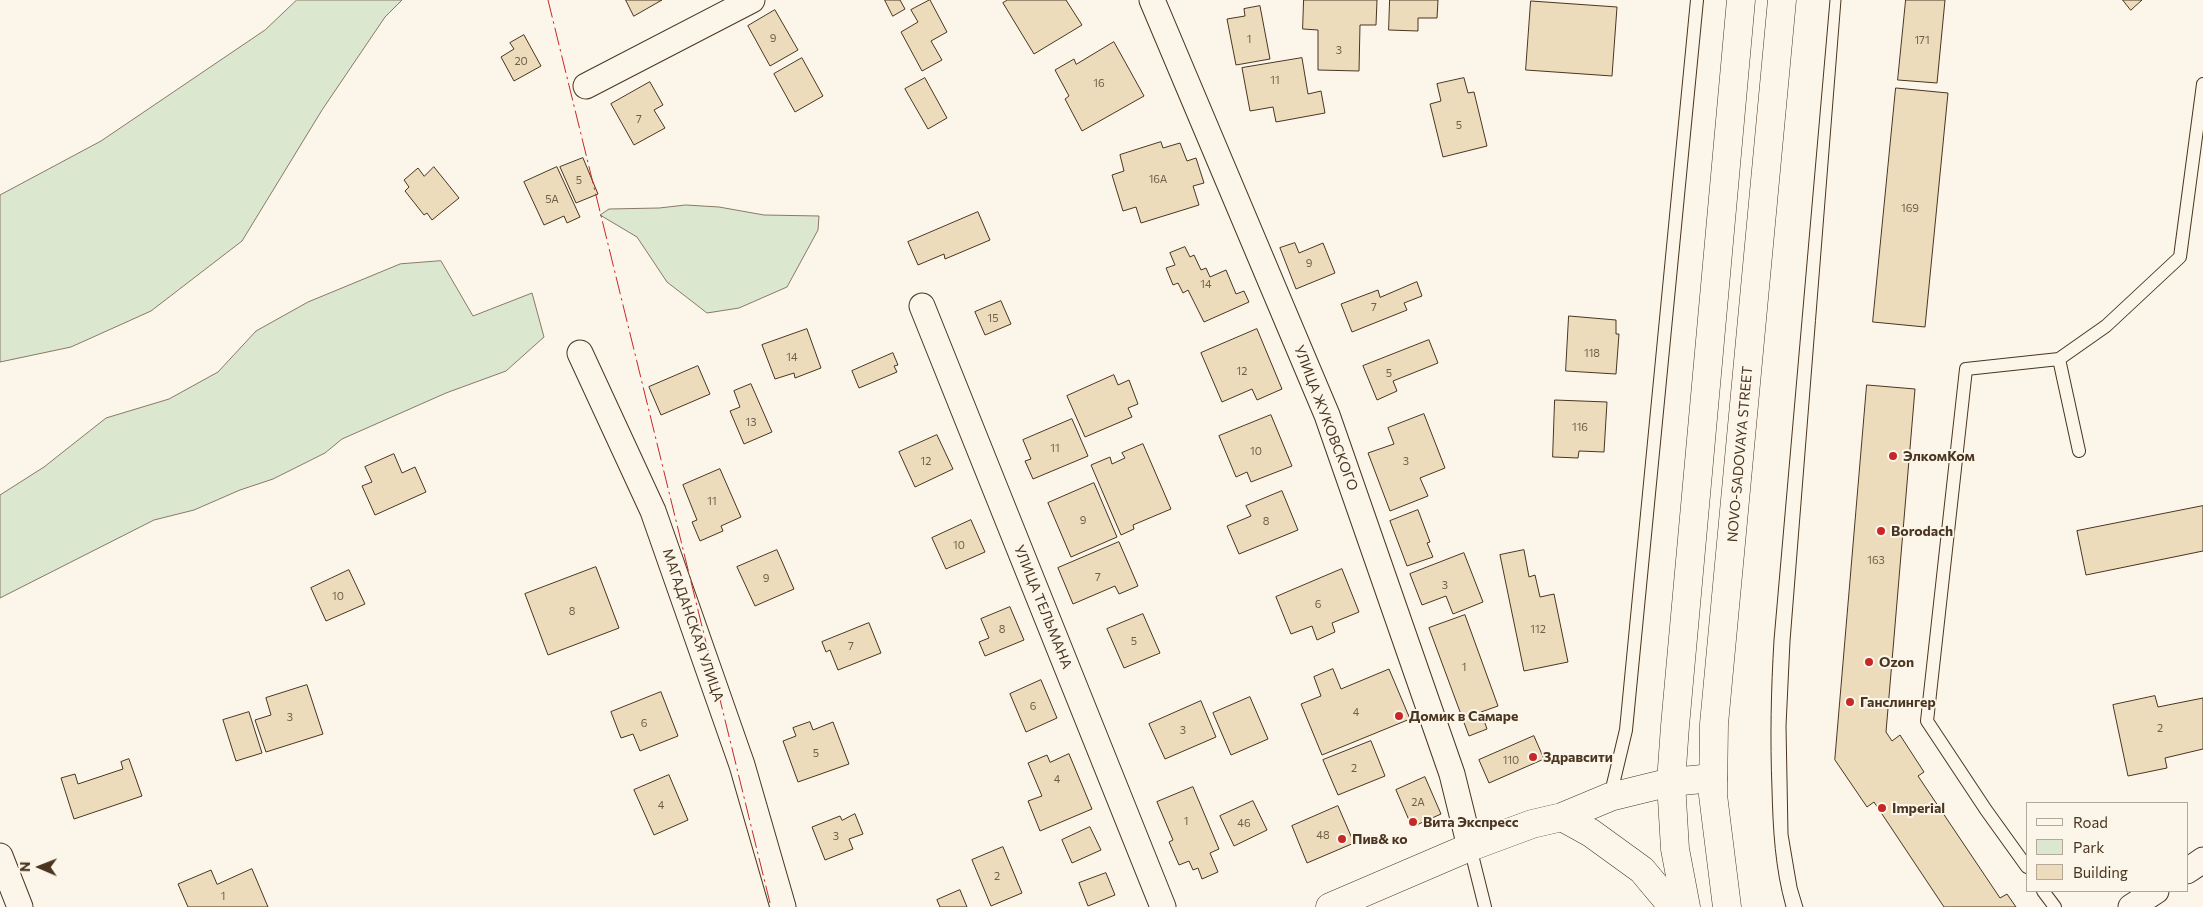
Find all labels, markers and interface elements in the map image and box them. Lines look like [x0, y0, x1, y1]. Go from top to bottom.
house number: 9 [770, 31, 776, 45]
house number: 1 [1247, 32, 1251, 46]
house number: 171 [1914, 33, 1930, 47]
house number: 3 [1336, 43, 1342, 57]
house number: 20 [514, 54, 528, 68]
house number: 11 [1270, 73, 1280, 87]
house number: 16 [1093, 76, 1105, 90]
house number: 7 [636, 112, 642, 126]
house number: 5 [1456, 118, 1462, 132]
house number: 16А [1149, 172, 1167, 186]
house number: 5 [576, 173, 582, 187]
house number: 5А [545, 192, 559, 206]
house number: 169 [1901, 201, 1919, 215]
house number: 9 [1306, 256, 1312, 270]
house number: 14 [1200, 277, 1212, 291]
house number: 7 [1371, 300, 1377, 314]
house number: 15 [987, 311, 999, 325]
street label: УЛИЦА ЖУКОВСКОГО [1290, 343, 1362, 493]
house number: 118 [1584, 346, 1600, 360]
house number: 14 [786, 350, 798, 364]
house number: 12 [1237, 364, 1247, 378]
street label: NOVO-SADOVAYA STREET [1724, 365, 1756, 543]
house number: 5 [1386, 366, 1392, 380]
house number: 13 [746, 415, 756, 429]
house number: 116 [1572, 420, 1588, 434]
house number: 11 [1050, 441, 1060, 455]
house number: 10 [1250, 444, 1262, 458]
place label: ЭлкомКом [1903, 448, 1975, 464]
marker: ЭлкомКом [1887, 450, 1899, 462]
house number: 12 [921, 454, 931, 468]
house number: 3 [1403, 454, 1409, 468]
house number: 11 [707, 494, 717, 508]
house number: 9 [1080, 513, 1086, 527]
house number: 8 [1263, 514, 1269, 528]
place label: Borodach [1891, 523, 1953, 539]
marker: Borodach [1875, 525, 1887, 537]
house number: 10 [953, 538, 965, 552]
street label: УЛИЦА ТЕЛЬМАНА [1010, 543, 1076, 671]
street label: МАГАДАНСКАЯ УЛИЦА [659, 546, 727, 704]
house number: 163 [1867, 553, 1885, 567]
house number: 7 [1095, 570, 1101, 584]
house number: 9 [763, 571, 769, 585]
house number: 3 [1442, 578, 1448, 592]
house number: 10 [332, 589, 344, 603]
house number: 6 [1315, 597, 1321, 611]
house number: 8 [569, 604, 575, 618]
house number: 8 [999, 622, 1005, 636]
house number: 112 [1530, 622, 1546, 636]
house number: 5 [1131, 634, 1137, 648]
house number: 7 [848, 639, 854, 653]
place label: Ozon [1879, 654, 1914, 670]
marker: Ozon [1863, 656, 1875, 668]
house number: 1 [1462, 660, 1466, 674]
place label: Ганслингер [1860, 694, 1936, 710]
marker: Ганслингер [1844, 696, 1856, 708]
house number: 6 [1030, 699, 1036, 713]
house number: 4 [1353, 705, 1359, 719]
place label: Домик в Самаре [1409, 708, 1518, 724]
house number: 3 [287, 710, 293, 724]
marker: Домик в Самаре [1393, 710, 1405, 722]
house number: 6 [641, 716, 647, 730]
house number: 2 [2157, 721, 2163, 735]
house number: 3 [1180, 723, 1186, 737]
house number: 5 [813, 746, 819, 760]
place label: Здравсити [1543, 749, 1613, 765]
marker: Здравсити [1527, 751, 1539, 763]
house number: 110 [1503, 753, 1519, 767]
house number: 2 [1351, 761, 1357, 775]
house number: 4 [1054, 772, 1060, 786]
house number: 2А [1411, 795, 1425, 809]
house number: 4 [658, 798, 664, 812]
place label: Imperial [1892, 800, 1945, 816]
marker: Imperial [1876, 802, 1888, 814]
legend [2026, 802, 2188, 892]
text: Road [2073, 813, 2108, 831]
house number: 1 [1184, 814, 1188, 828]
place label: Вита Экспресс [1423, 814, 1519, 830]
house number: 46 [1237, 816, 1251, 830]
marker: Вита Экспресс [1407, 816, 1419, 828]
house number: 48 [1316, 828, 1330, 842]
house number: 3 [833, 829, 839, 843]
place label: Пив& ко [1352, 831, 1408, 847]
marker: Пив& ко [1336, 833, 1348, 845]
text: Park [2073, 838, 2104, 856]
north arrow [15, 842, 65, 892]
text: N [16, 861, 33, 872]
text: Building [2073, 863, 2128, 881]
house number: 2 [994, 869, 1000, 883]
house number: 1 [221, 889, 225, 903]

